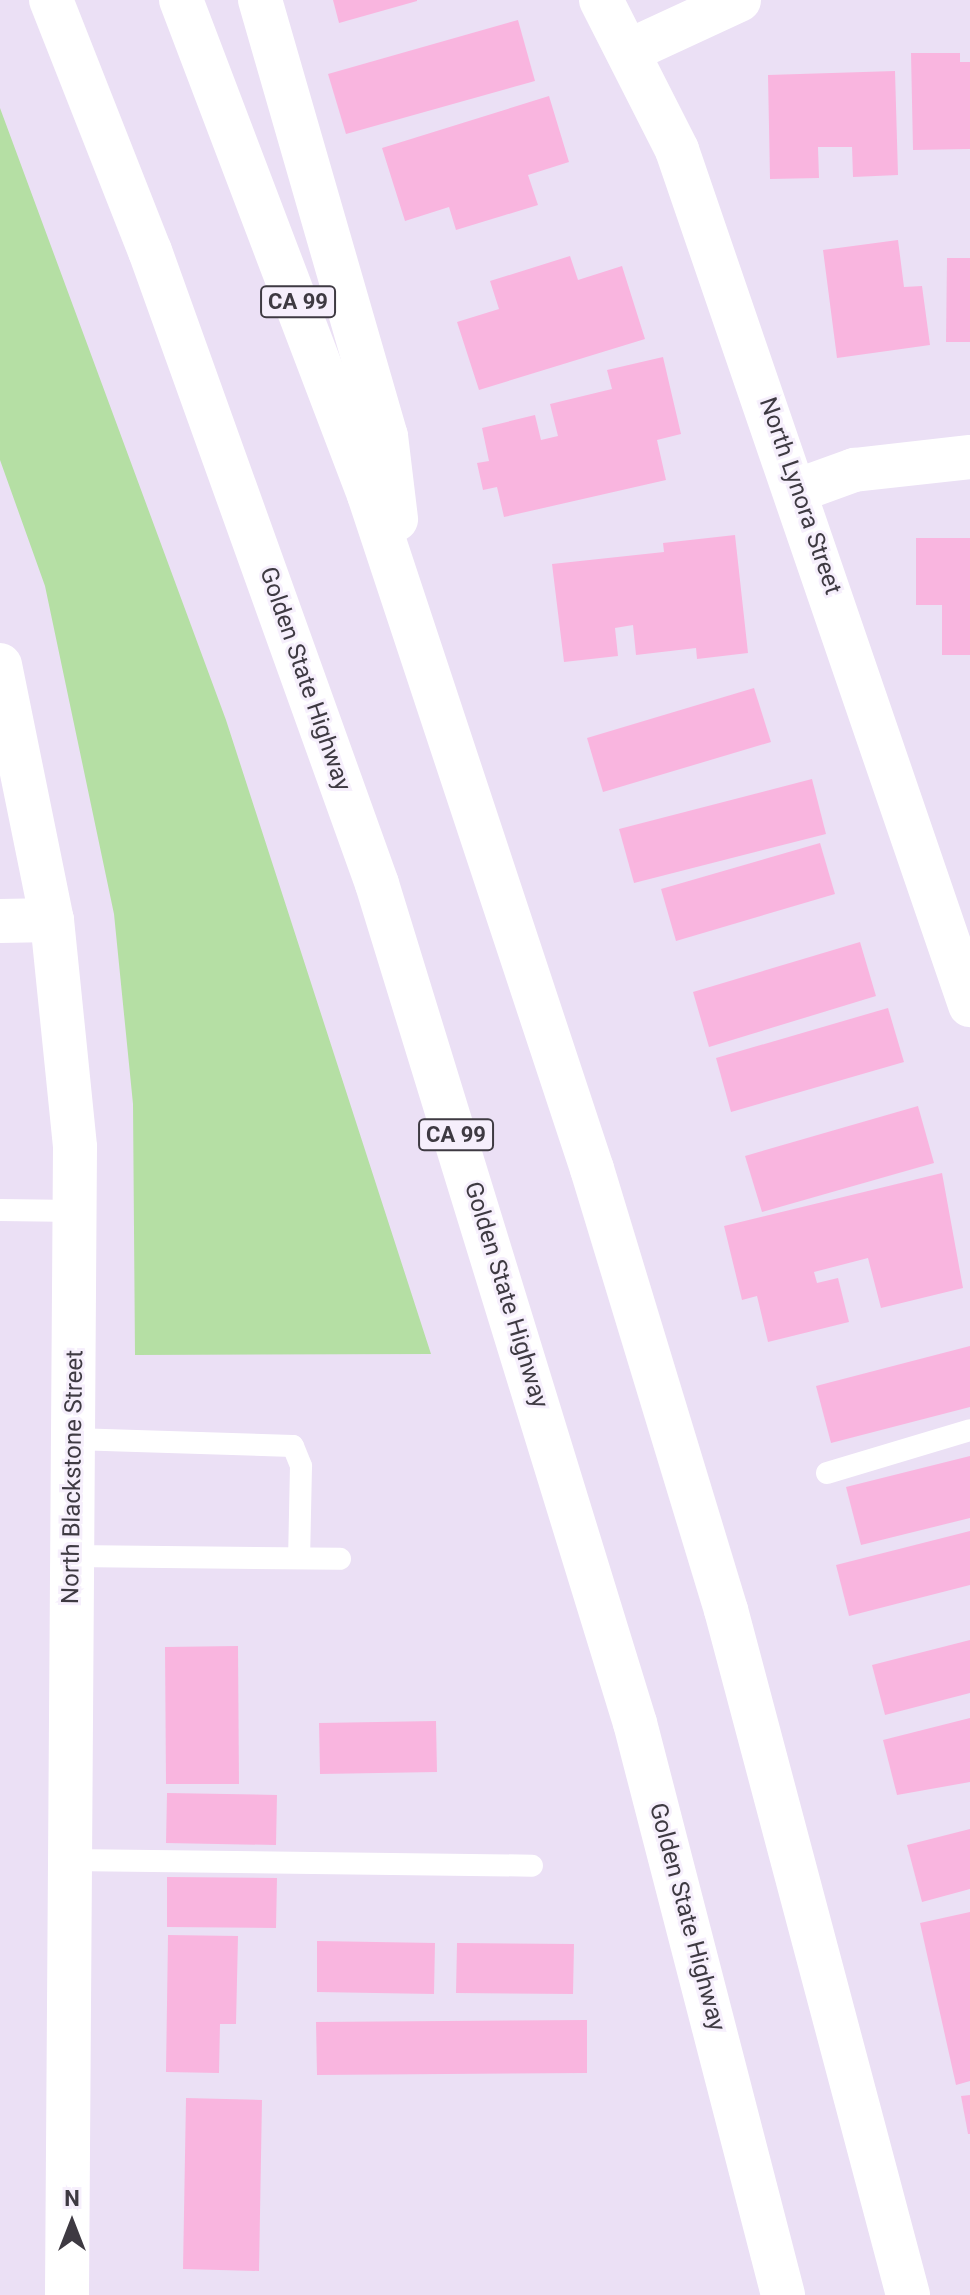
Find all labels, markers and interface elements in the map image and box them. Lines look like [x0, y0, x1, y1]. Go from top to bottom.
road number: CA 99 [260, 284, 336, 320]
street label: North Lynora Street [753, 394, 847, 598]
street label: Golden State Highway [253, 563, 357, 795]
road number: CA 99 [418, 1117, 494, 1153]
street label: Golden State Highway [458, 1178, 554, 1412]
street label: North Blackstone Street [56, 1350, 90, 1604]
street label: Golden State Highway [643, 1800, 731, 2034]
north arrow [32, 2183, 112, 2263]
text: N [64, 2186, 80, 2211]

